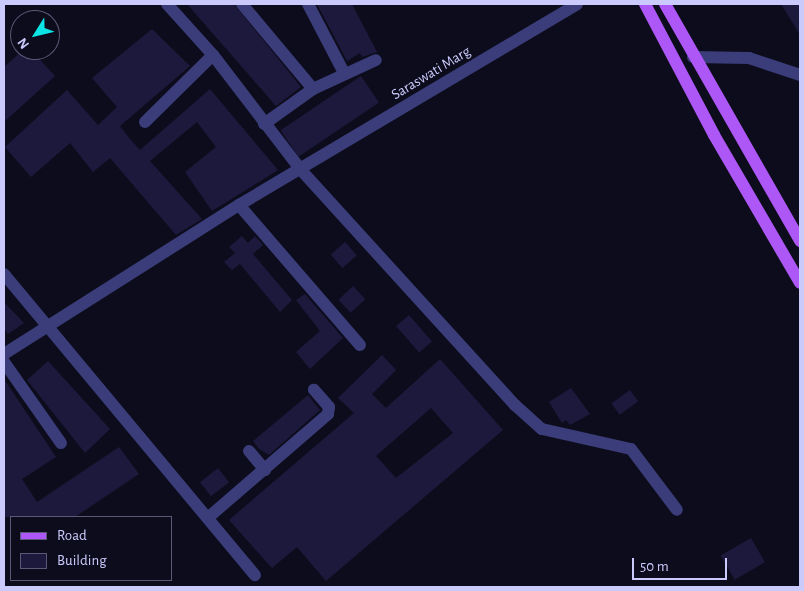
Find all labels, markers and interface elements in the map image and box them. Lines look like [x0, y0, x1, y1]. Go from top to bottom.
north arrow [10, 10, 60, 60]
text: N [15, 35, 32, 51]
street label: Saraswati Marg [388, 42, 474, 104]
legend [10, 516, 172, 581]
text: Road [57, 528, 87, 543]
scale bar [634, 548, 729, 580]
text: Building [57, 553, 107, 568]
text: 50 m [640, 559, 669, 574]

